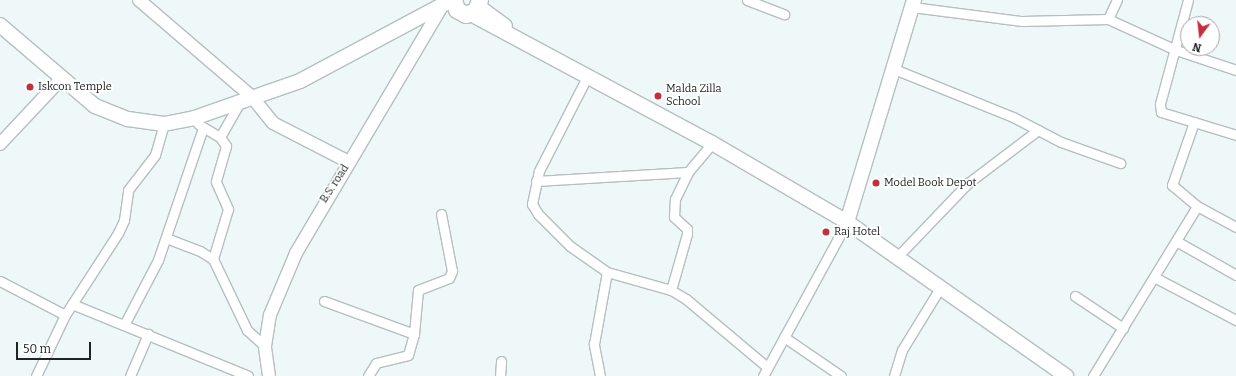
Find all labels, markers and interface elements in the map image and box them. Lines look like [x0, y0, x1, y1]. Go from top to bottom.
north arrow [1180, 16, 1220, 56]
text: N [1191, 40, 1203, 54]
place label: Iskcon Temple [38, 80, 112, 94]
marker: Iskcon Temple [25, 82, 35, 92]
place label: Malda Zilla School [666, 83, 722, 109]
marker: Malda Zilla School [653, 91, 663, 101]
street label: B.S. road [318, 162, 352, 206]
place label: Model Book Depot [884, 176, 977, 190]
marker: Model Book Depot [871, 178, 881, 188]
place label: Raj Hotel [834, 225, 880, 239]
marker: Raj Hotel [821, 227, 831, 237]
scale bar [18, 334, 93, 360]
text: 50 m [23, 342, 51, 356]

